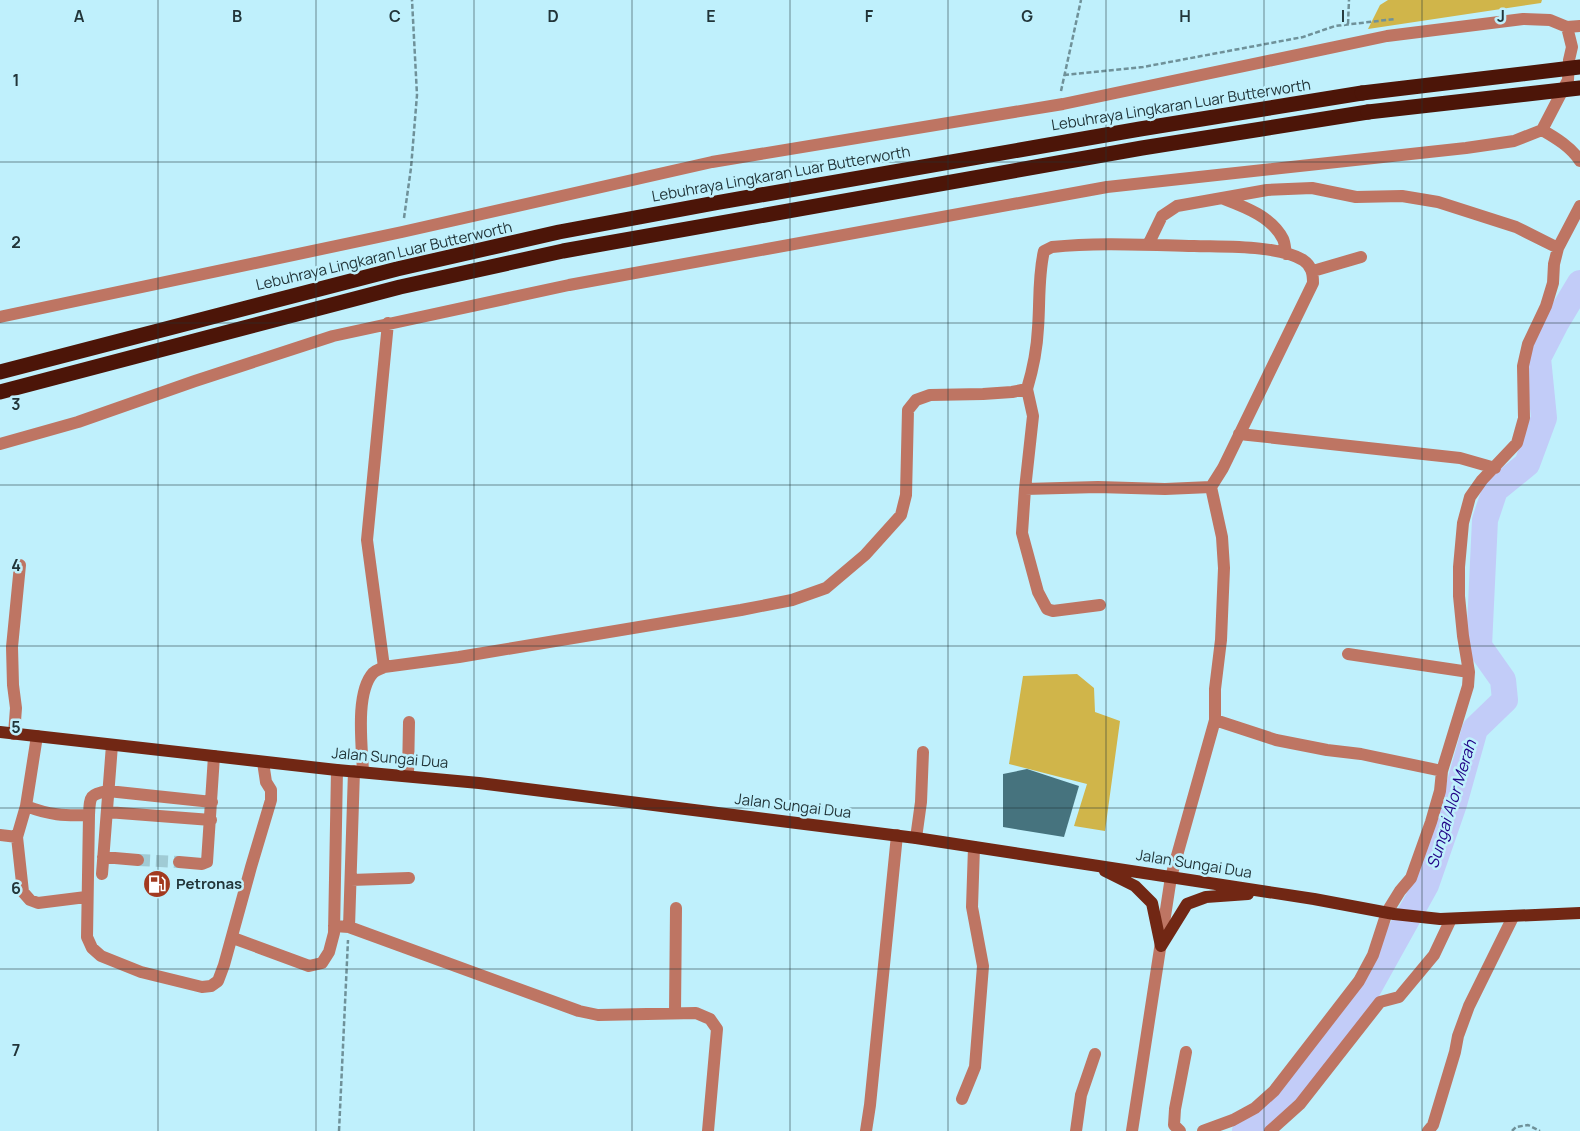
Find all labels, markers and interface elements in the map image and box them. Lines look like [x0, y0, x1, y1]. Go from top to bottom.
text: A [74, 5, 85, 27]
text: B [232, 5, 242, 27]
text: C [389, 5, 401, 27]
text: D [547, 5, 559, 27]
text: E [706, 5, 716, 27]
text: F [865, 5, 874, 27]
text: G [1021, 5, 1033, 27]
text: H [1179, 5, 1191, 27]
text: I [1341, 5, 1345, 27]
text: J [1497, 5, 1505, 27]
text: 1 [12, 69, 20, 91]
street label: Lebuhraya Lingkaran Luar Butterworth [1050, 74, 1312, 135]
street label: Lebuhraya Lingkaran Luar Butterworth [650, 140, 912, 207]
street label: Lebuhraya Lingkaran Luar Butterworth [254, 216, 514, 295]
text: 2 [11, 231, 21, 253]
text: 3 [11, 393, 21, 415]
text: 4 [11, 554, 21, 576]
text: 5 [11, 716, 21, 738]
water label: Sungai Alor Merah [1421, 737, 1481, 871]
street label: Jalan Sungai Dua [331, 742, 449, 773]
street label: Jalan Sungai Dua [734, 788, 852, 823]
street label: Jalan Sungai Dua [1135, 844, 1254, 883]
fuel station icon: Petronas [142, 869, 172, 899]
place label: Petronas [176, 873, 242, 894]
text: 6 [11, 877, 21, 899]
text: 7 [12, 1039, 20, 1061]

